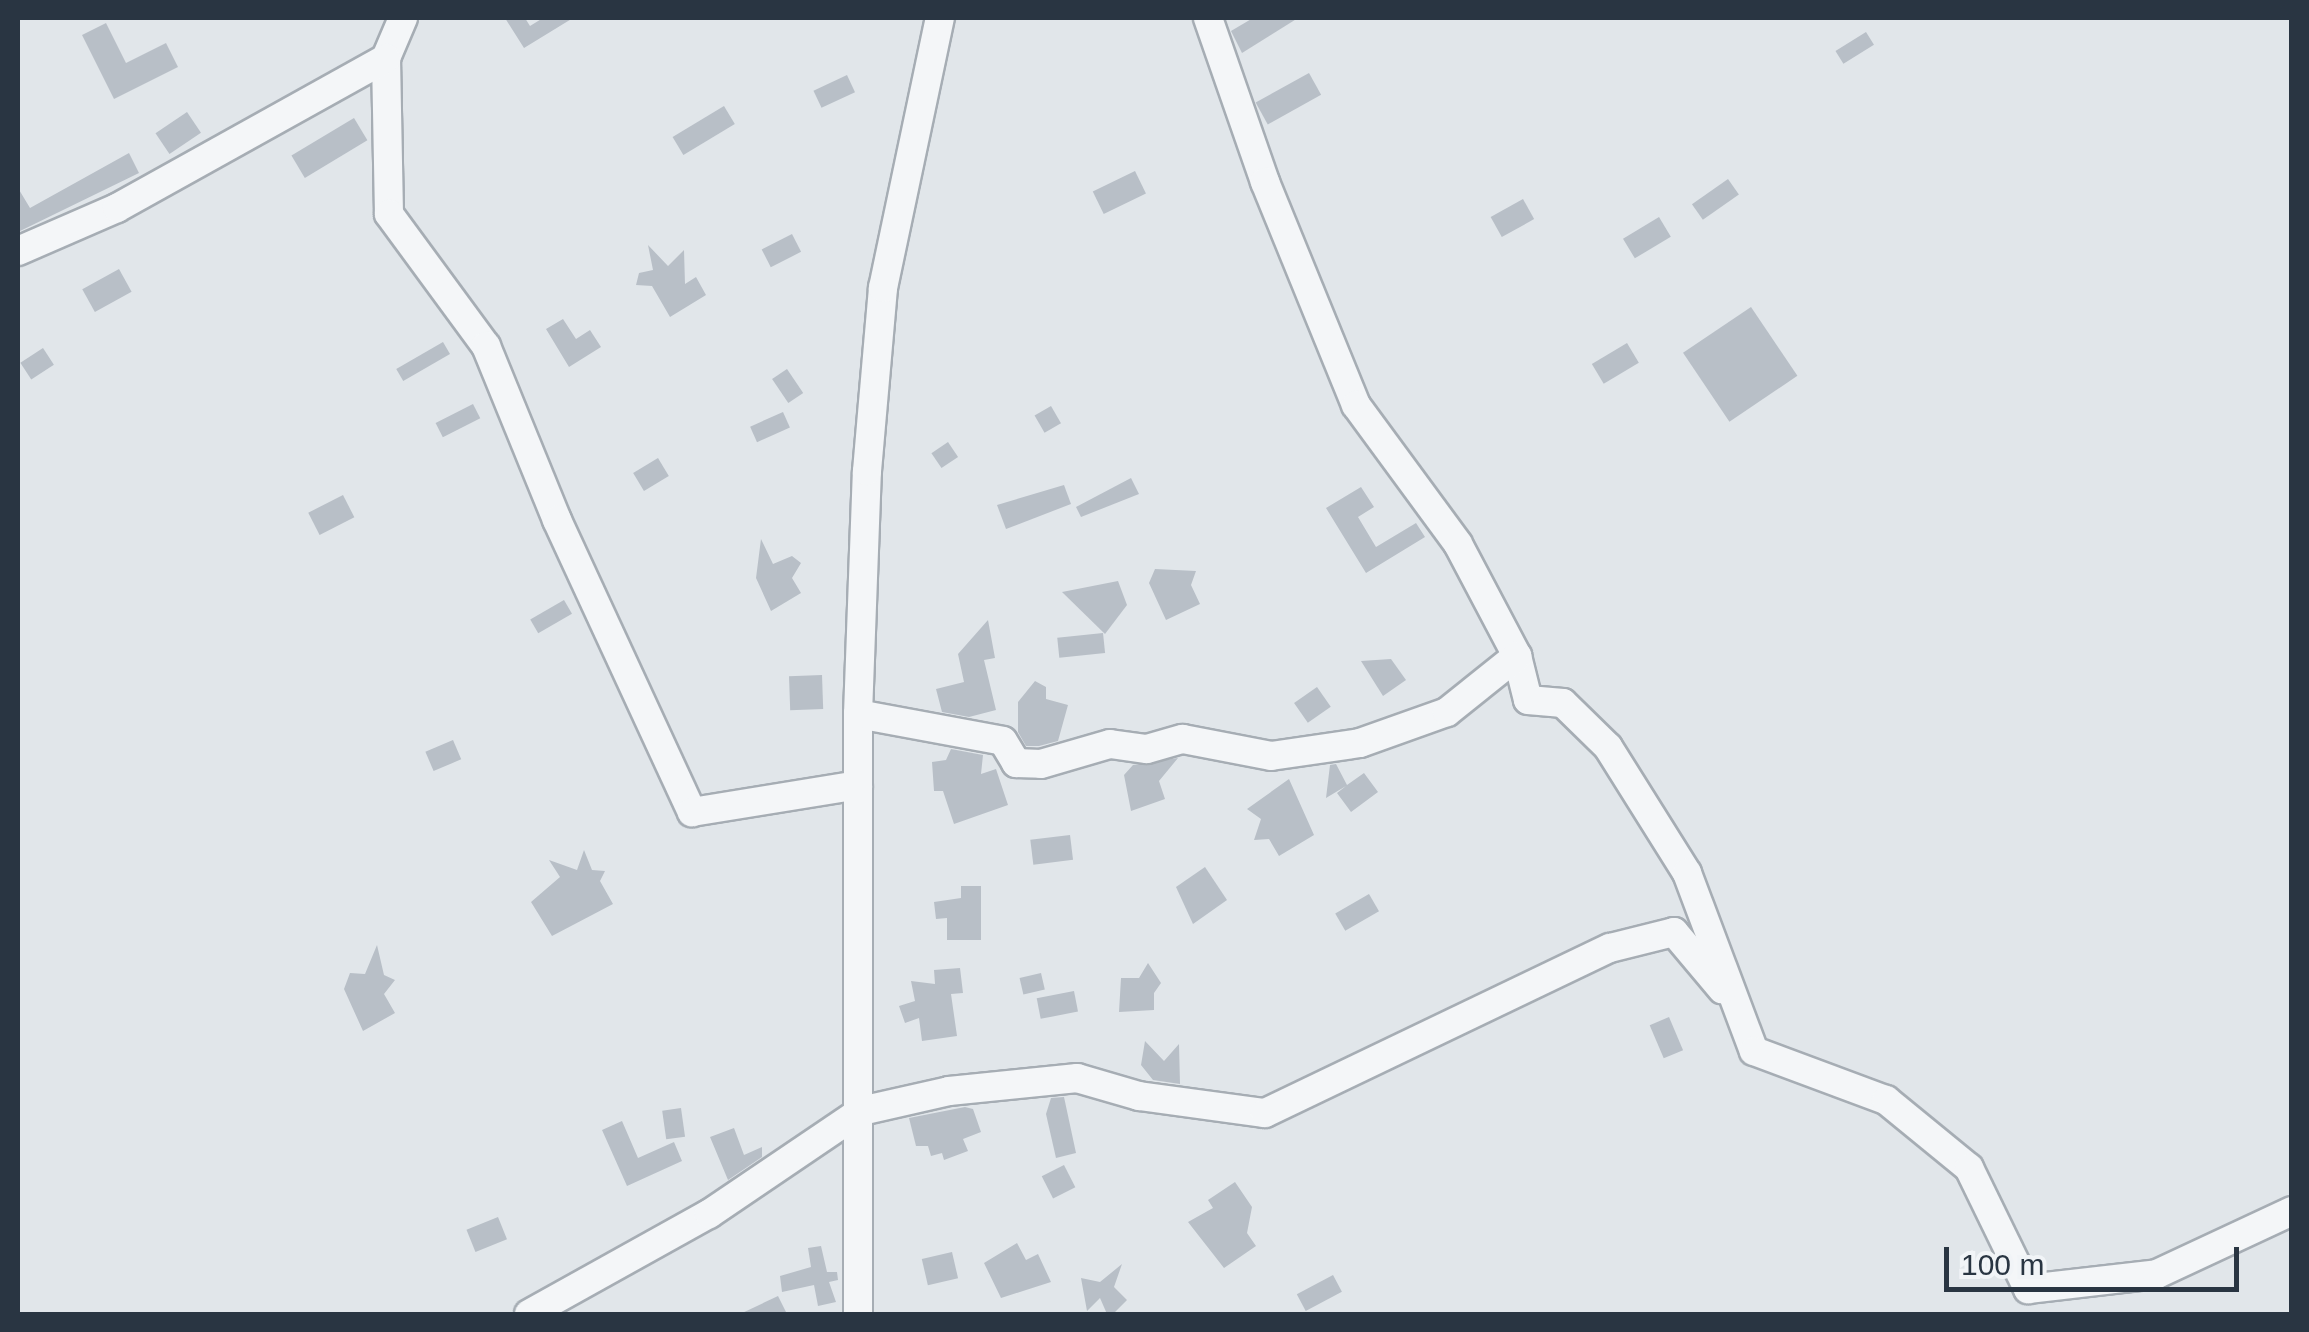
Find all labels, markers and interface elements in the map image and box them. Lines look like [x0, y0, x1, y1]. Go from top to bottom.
scale bar [1949, 1227, 2244, 1289]
text: 100 m [1961, 1248, 2044, 1281]

